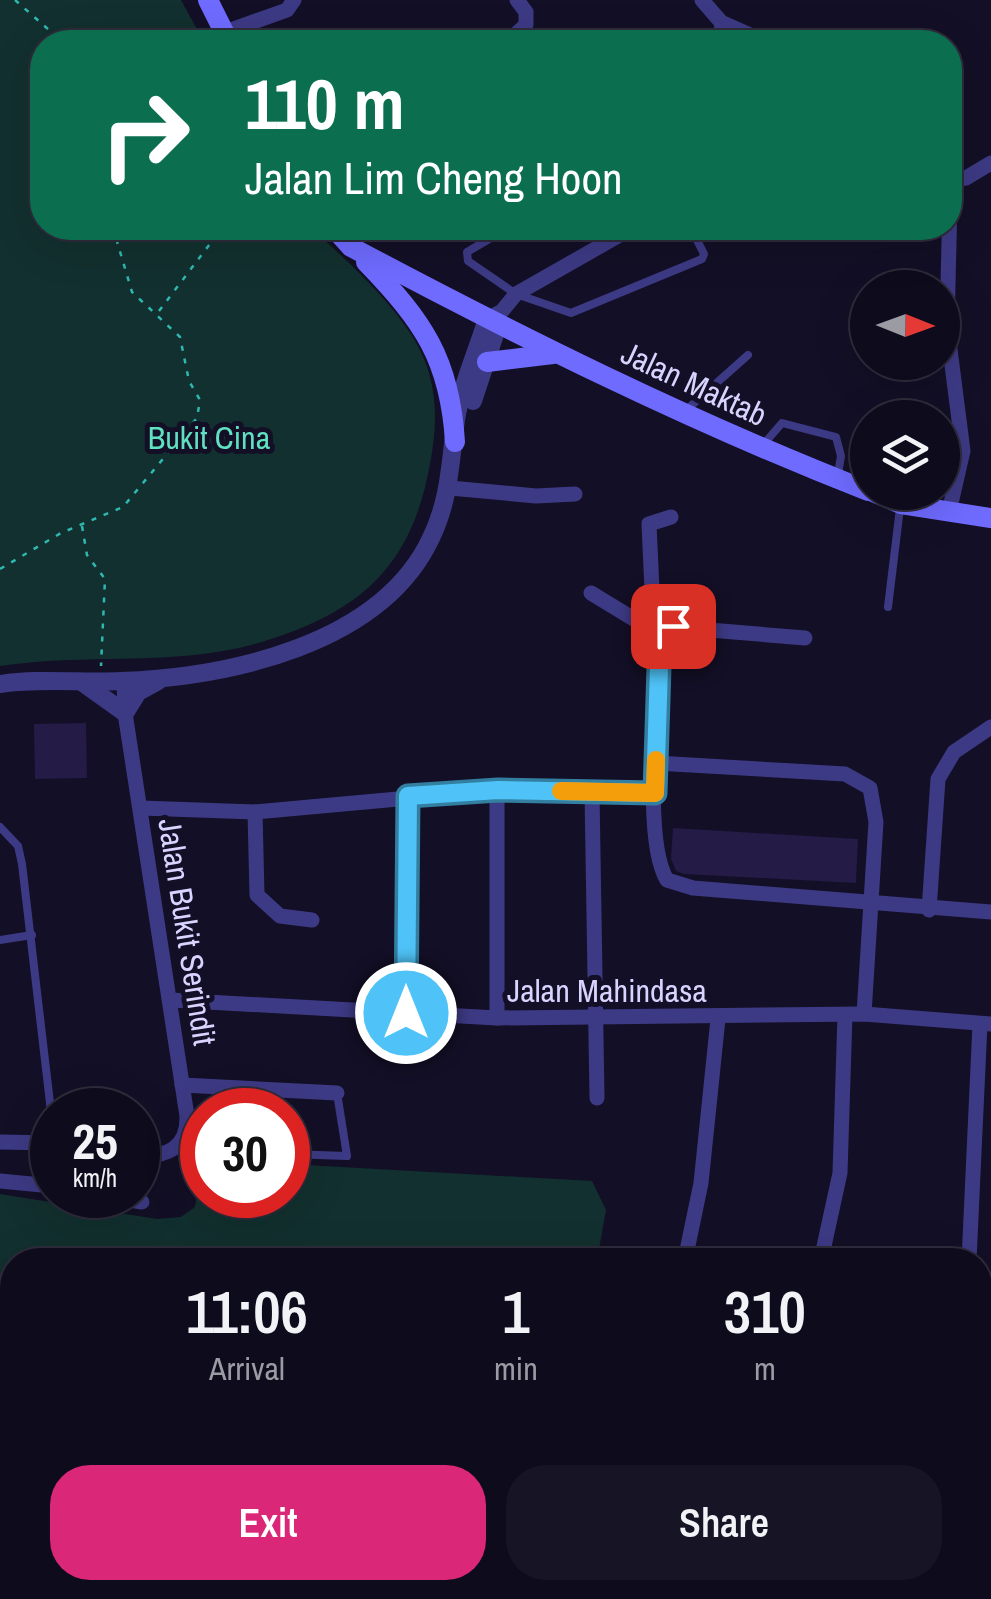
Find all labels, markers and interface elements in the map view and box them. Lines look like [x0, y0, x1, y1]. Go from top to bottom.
text: 110 m [245, 57, 405, 151]
icon: right [80, 70, 210, 200]
text: Jalan Lim Cheng Hoon [245, 147, 622, 208]
north arrow [850, 270, 960, 380]
map controls [850, 270, 960, 510]
street label: Jalan Maktab [614, 331, 774, 436]
button: layers [850, 400, 960, 510]
park label: Bukit Cina [148, 416, 271, 459]
pin [631, 584, 716, 669]
icon: arrive [646, 599, 701, 654]
street label: Jalan Bukit Serindit [148, 815, 227, 1048]
position arrow [354, 961, 458, 1065]
street label: Jalan Mahindasa [507, 969, 707, 1012]
speed limit sign: 30 [180, 1088, 310, 1218]
text: 25 [72, 1107, 118, 1175]
text: km/h [73, 1161, 117, 1195]
text: 11:06 [186, 1271, 308, 1352]
text: 1 [502, 1271, 530, 1352]
text: 310 [724, 1271, 806, 1352]
text: Arrival [209, 1347, 285, 1390]
text: min [494, 1347, 538, 1390]
text: m [754, 1347, 776, 1390]
button: Exit [50, 1465, 486, 1580]
button: Share [506, 1465, 942, 1580]

